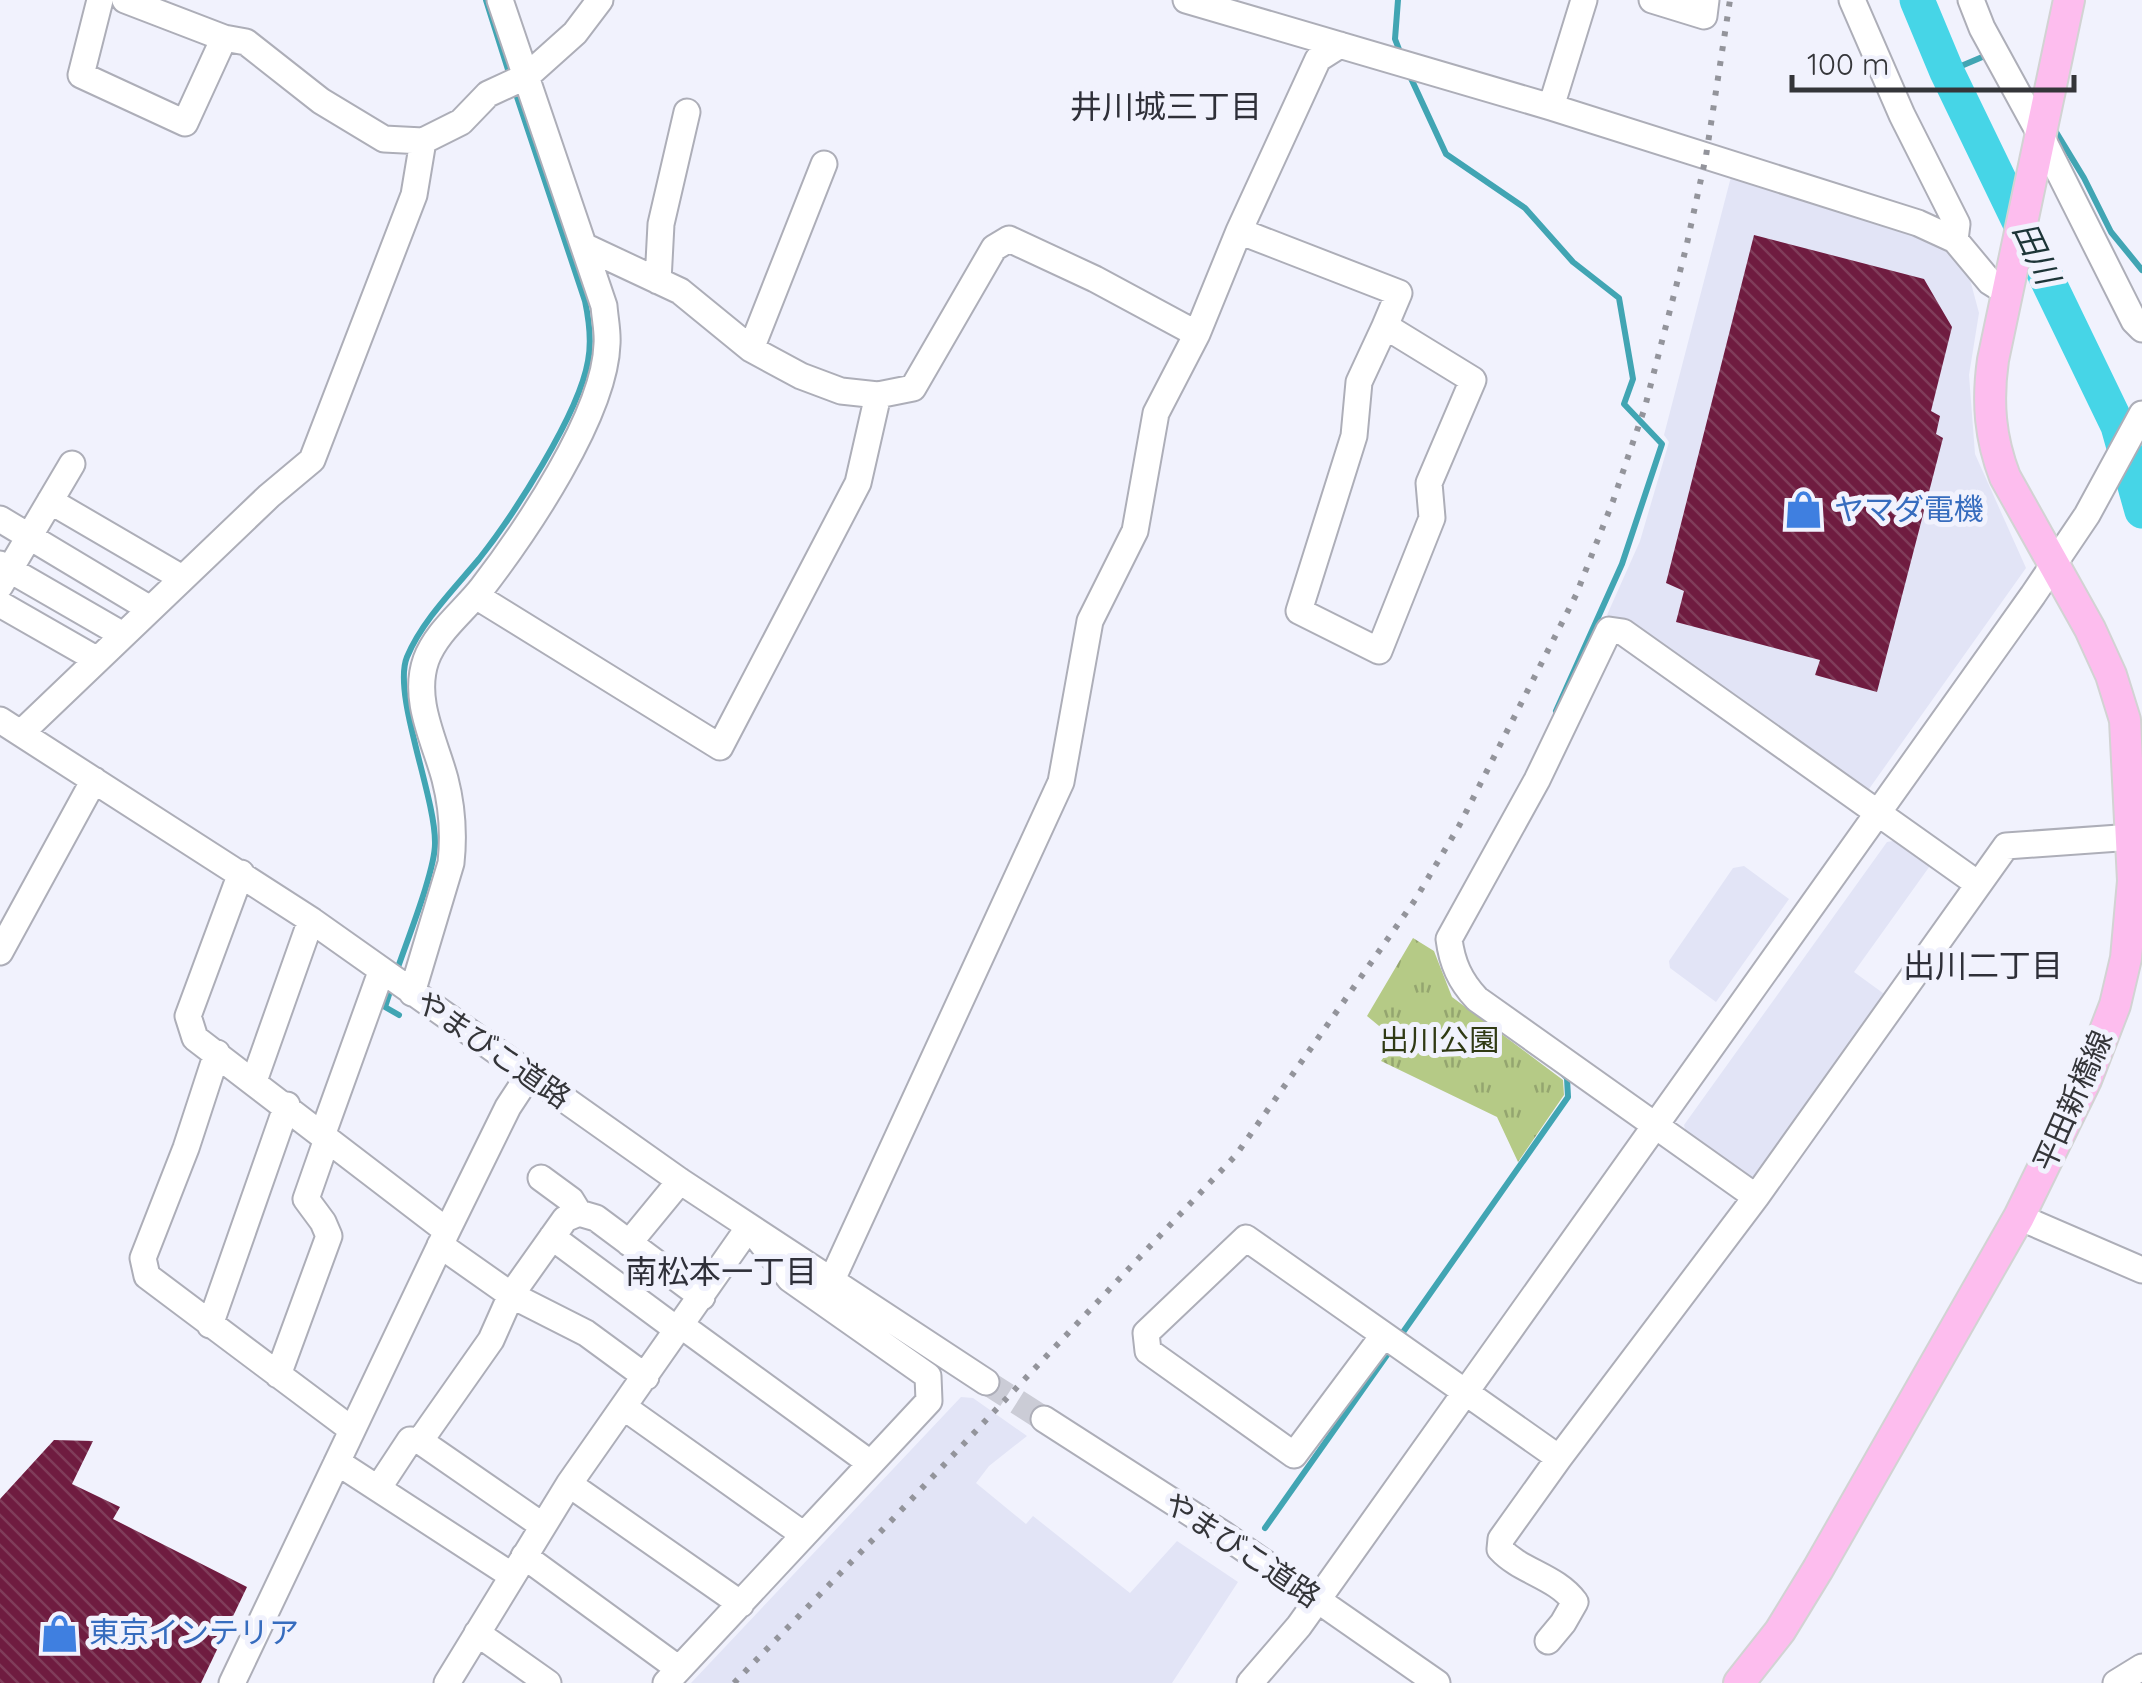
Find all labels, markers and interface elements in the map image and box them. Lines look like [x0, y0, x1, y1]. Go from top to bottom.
scale bar [1792, 30, 2074, 92]
text: 100 m [1807, 45, 1889, 83]
district label: 井川城三丁目 [1070, 86, 1262, 126]
water label: 田川 [2005, 215, 2070, 293]
shop icon: ヤマダ電機 [1783, 489, 1825, 531]
place label: ヤマダ電機 [1834, 490, 1984, 528]
district label: 出川二丁目 [1903, 945, 2063, 985]
street label: やまびこ道路 [409, 982, 578, 1116]
park label: 出川公園 [1379, 1021, 1499, 1059]
street label: 平田新橋線 [2024, 1024, 2120, 1177]
district label: 南松本一丁目 [625, 1251, 817, 1291]
street label: やまびこ道路 [1157, 1483, 1328, 1615]
shop icon: 東京インテリア [38, 1612, 80, 1654]
place label: 東京インテリア [89, 1613, 299, 1651]

